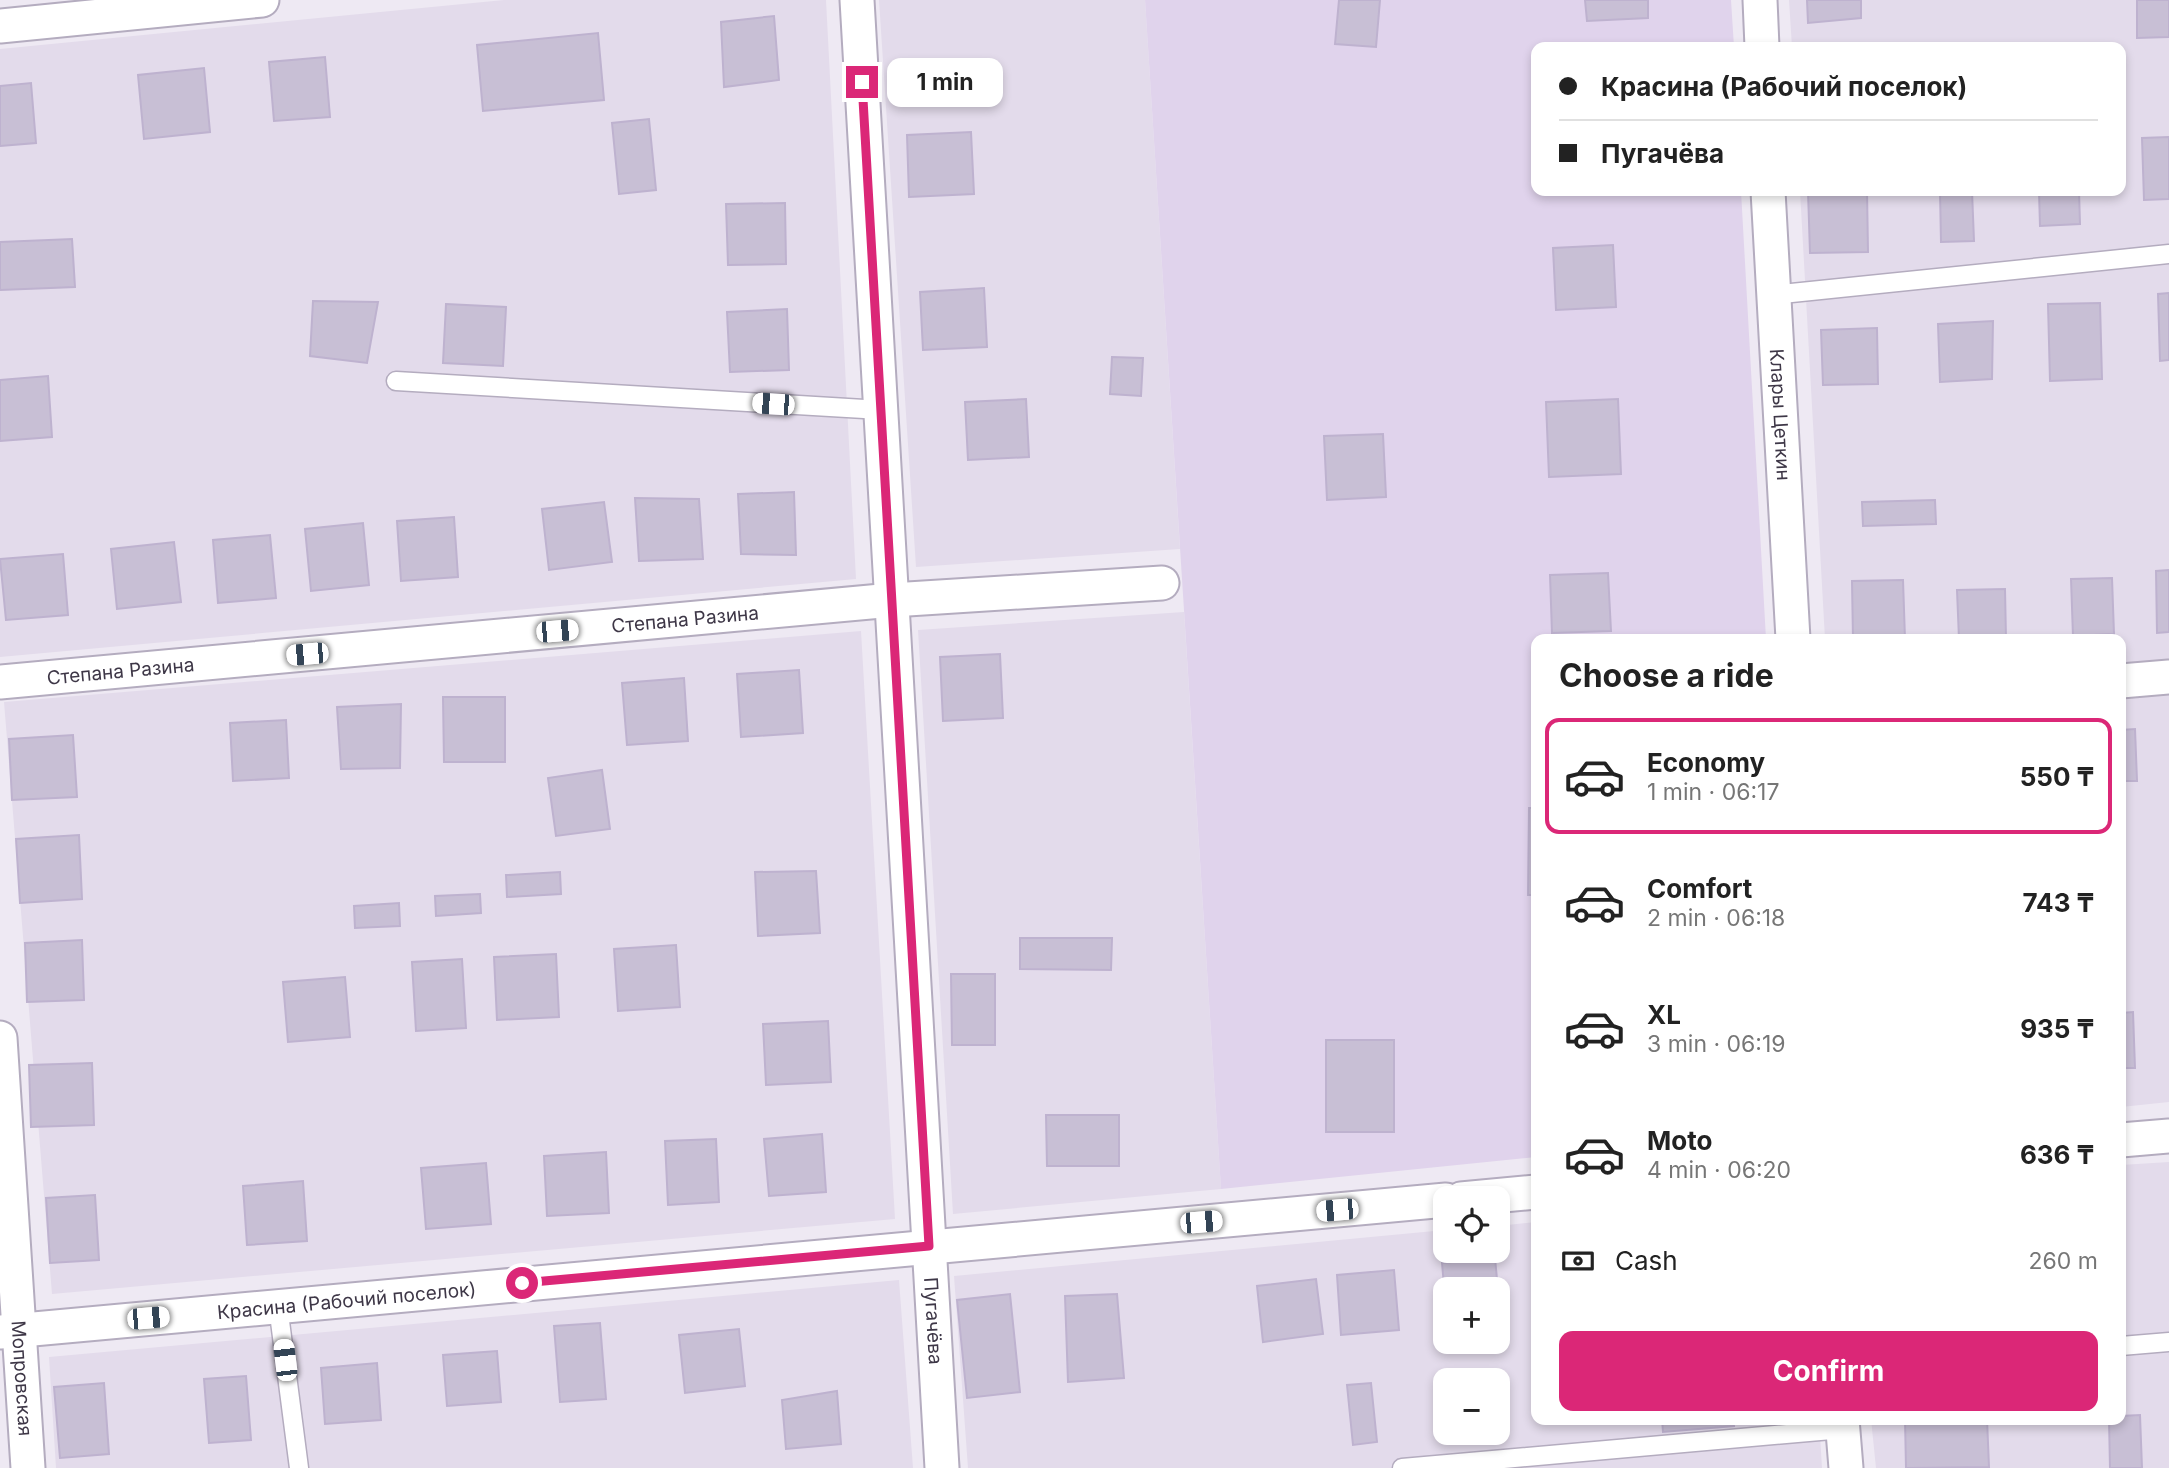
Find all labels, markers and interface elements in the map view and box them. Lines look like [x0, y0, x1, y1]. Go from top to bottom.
callout: 1 min [886, 57, 1002, 106]
route end [846, 66, 878, 98]
text: 1 min [917, 68, 973, 96]
text: Красина (Рабочий поселок) [1601, 71, 1967, 102]
text: Пугачёва [1601, 138, 1724, 169]
street label: Клары Цеткин [1765, 348, 1796, 481]
car [752, 392, 795, 416]
street label: Степана Разина [610, 601, 760, 637]
car [536, 619, 579, 643]
car [286, 642, 329, 666]
street label: Степана Разина [46, 653, 195, 689]
text: Choose a ride [1559, 656, 1774, 695]
icon: car [1563, 745, 1626, 808]
text: Economy [1647, 747, 1765, 778]
text: 550 ₸ [2020, 761, 2094, 792]
text: 1 min · 06:17 [1647, 778, 1779, 806]
icon: car [1563, 871, 1626, 934]
text: Comfort [1647, 873, 1752, 904]
text: 743 ₸ [2023, 887, 2094, 918]
text: 2 min · 06:18 [1647, 904, 1785, 932]
icon: car [1563, 997, 1626, 1060]
text: XL [1647, 999, 1681, 1030]
text: 935 ₸ [2020, 1013, 2094, 1044]
text: 3 min · 06:19 [1647, 1030, 1786, 1058]
icon: car [1563, 1123, 1626, 1186]
text: Moto [1647, 1125, 1712, 1156]
text: 636 ₸ [2020, 1139, 2094, 1170]
text: 4 min · 06:20 [1647, 1156, 1791, 1184]
map controls [1433, 1186, 1510, 1445]
button: locate [1433, 1186, 1510, 1263]
car [1316, 1198, 1359, 1222]
car [1180, 1210, 1223, 1234]
icon: cash [1559, 1242, 1597, 1280]
text: Cash [1615, 1245, 1678, 1276]
text: 260 m [2029, 1247, 2098, 1275]
route start [506, 1267, 538, 1299]
street label: Красина (Рабочий поселок) [216, 1277, 477, 1324]
street label: Пугачёва [919, 1277, 947, 1365]
button: + [1433, 1277, 1510, 1354]
car [127, 1306, 170, 1330]
street label: Мопровская [7, 1320, 37, 1437]
button: Confirm [1559, 1331, 2098, 1411]
car [273, 1338, 298, 1382]
button: − [1433, 1368, 1510, 1445]

